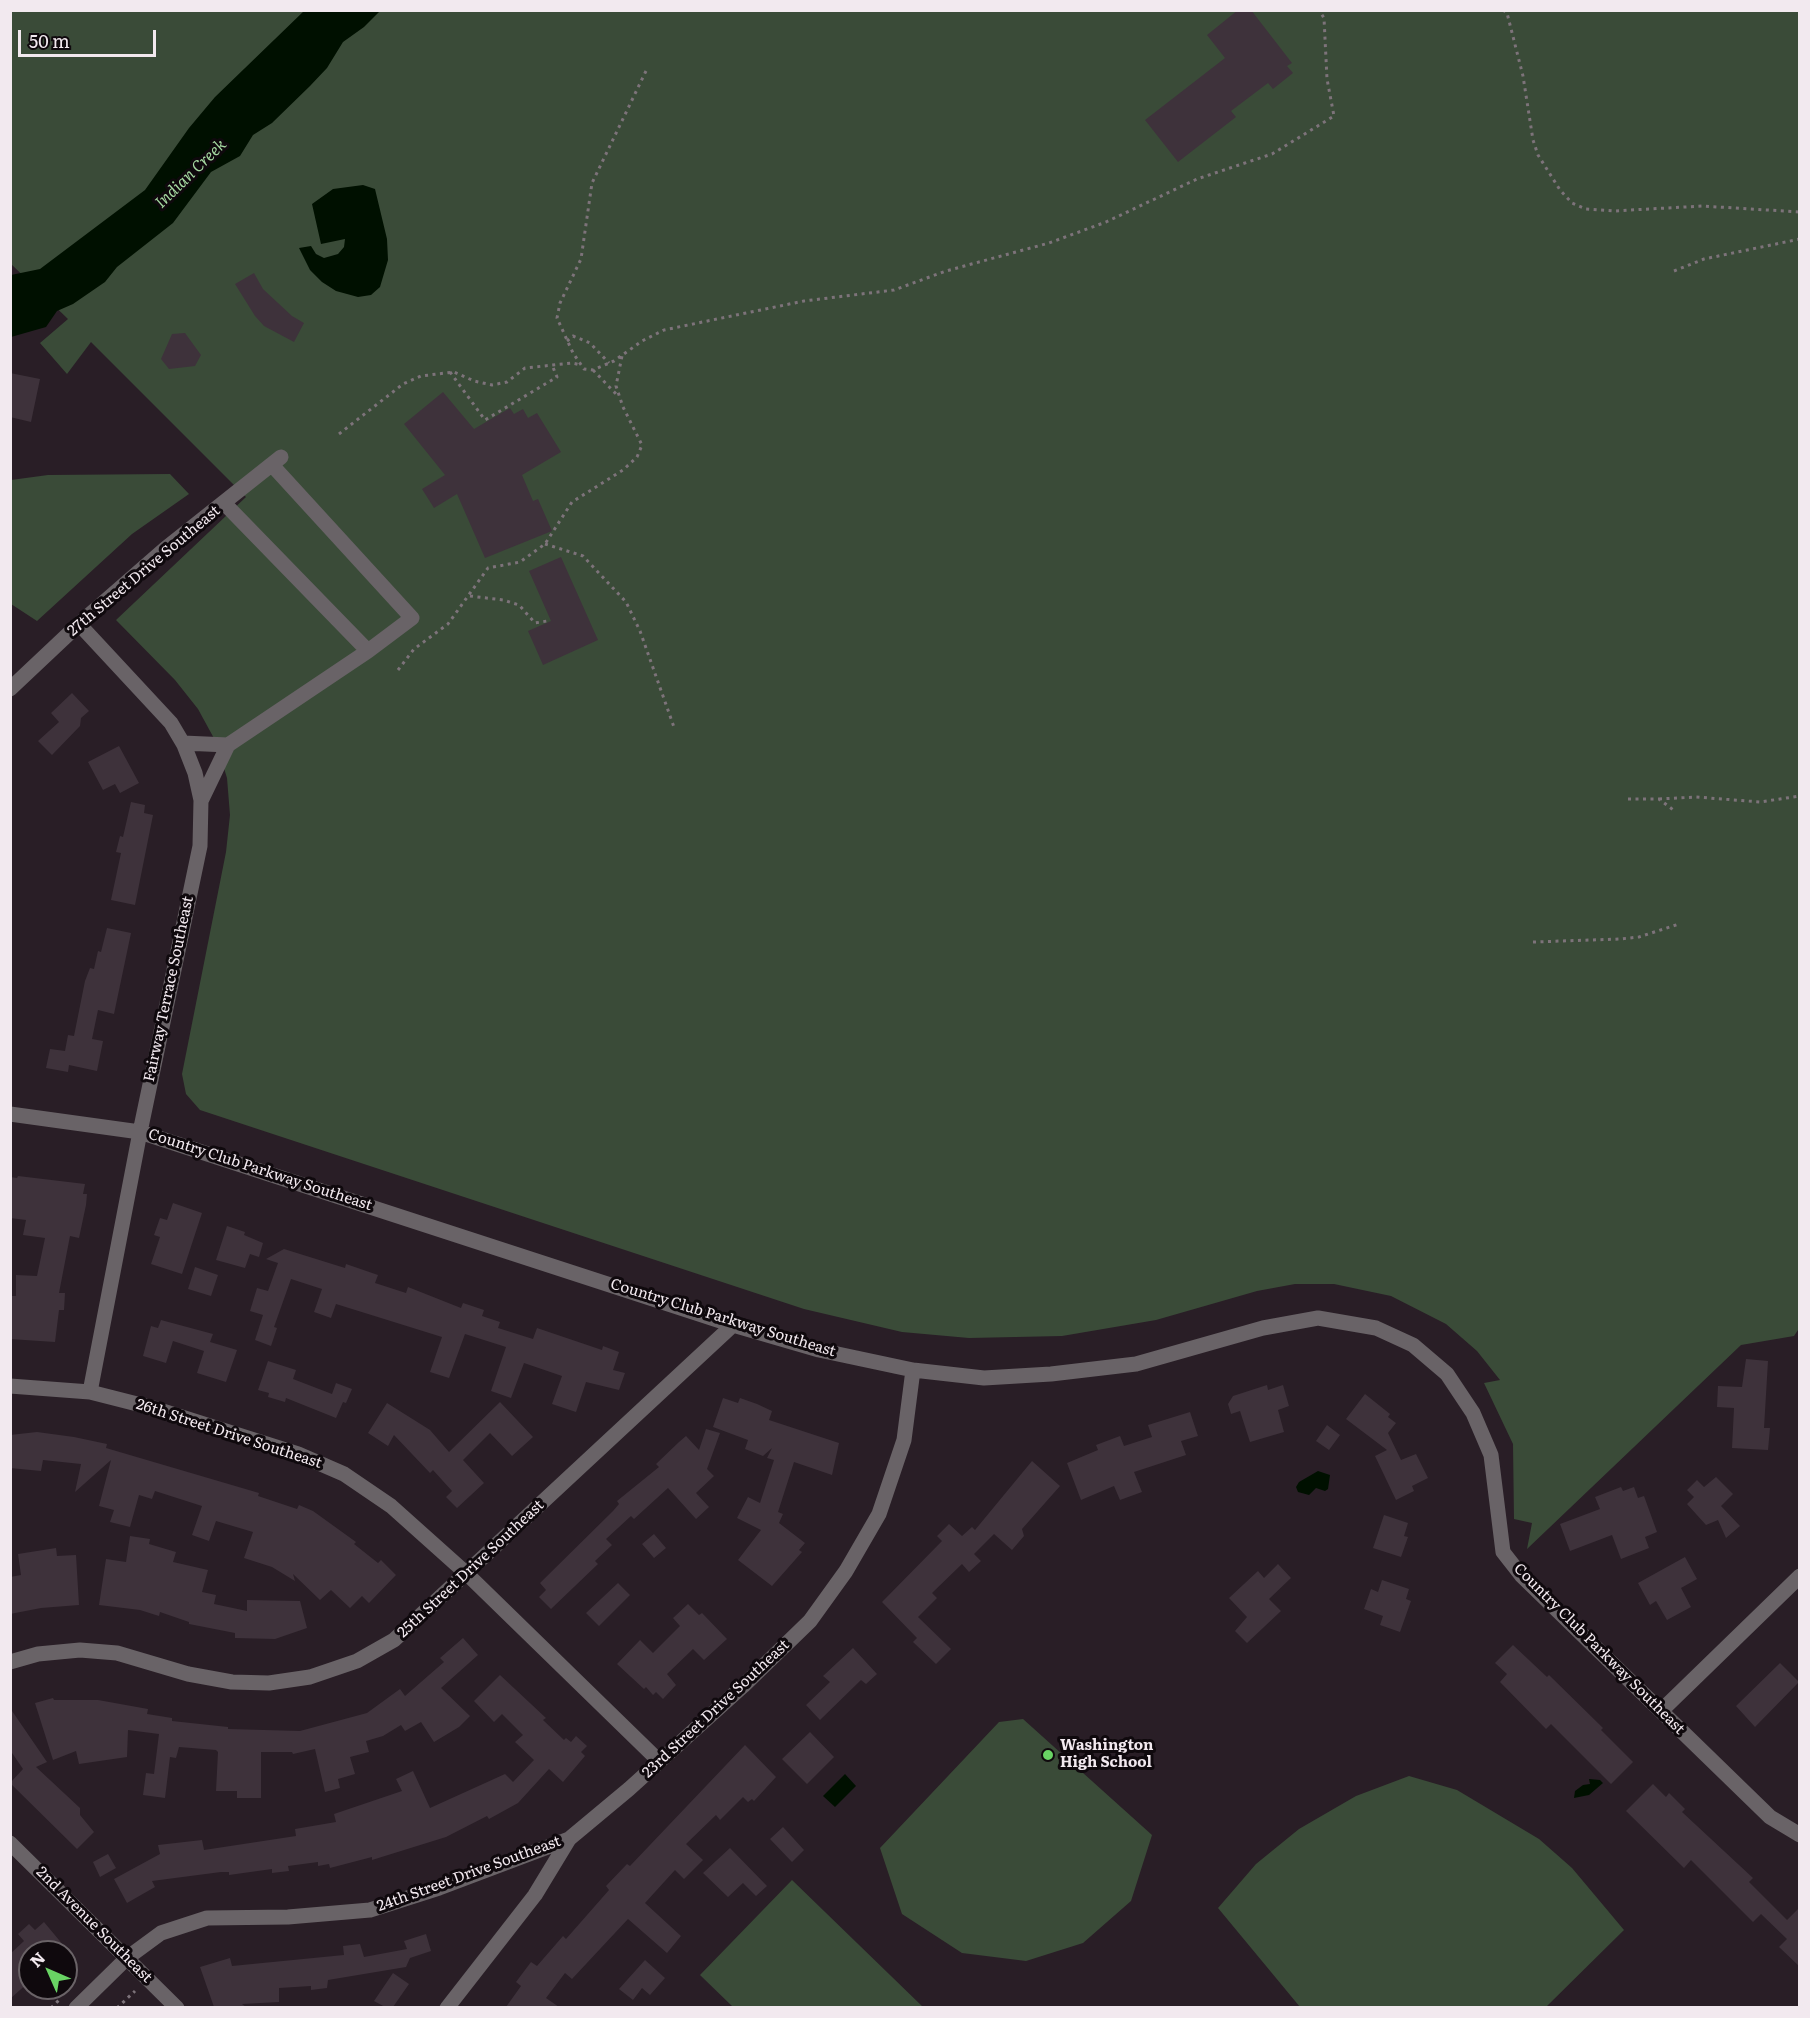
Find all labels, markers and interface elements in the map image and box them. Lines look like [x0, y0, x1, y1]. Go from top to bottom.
scale bar [21, 18, 159, 56]
text: 50 m [29, 27, 70, 54]
water label: Indian Creek [152, 135, 230, 213]
street label: 27th Street Drive Southeast [64, 502, 224, 640]
street label: Fairway Terrace Southeast [140, 894, 198, 1084]
street label: Country Club Parkway Southeast [146, 1125, 374, 1215]
street label: Country Club Parkway Southeast [608, 1275, 838, 1361]
street label: 26th Street Drive Southeast [134, 1395, 324, 1473]
street label: 25th Street Drive Southeast [394, 1496, 548, 1642]
street label: Country Club Parkway Southeast [1510, 1560, 1688, 1738]
street label: 23rd Street Drive Southeast [639, 1636, 793, 1782]
place label: Washington High School [1060, 1737, 1154, 1772]
marker: Washington High School [1041, 1748, 1055, 1762]
street label: 24th Street Drive Southeast [375, 1832, 563, 1916]
street label: 2nd Avenue Southeast [32, 1863, 156, 1987]
north arrow [18, 1940, 78, 2000]
text: N [23, 1945, 50, 1972]

